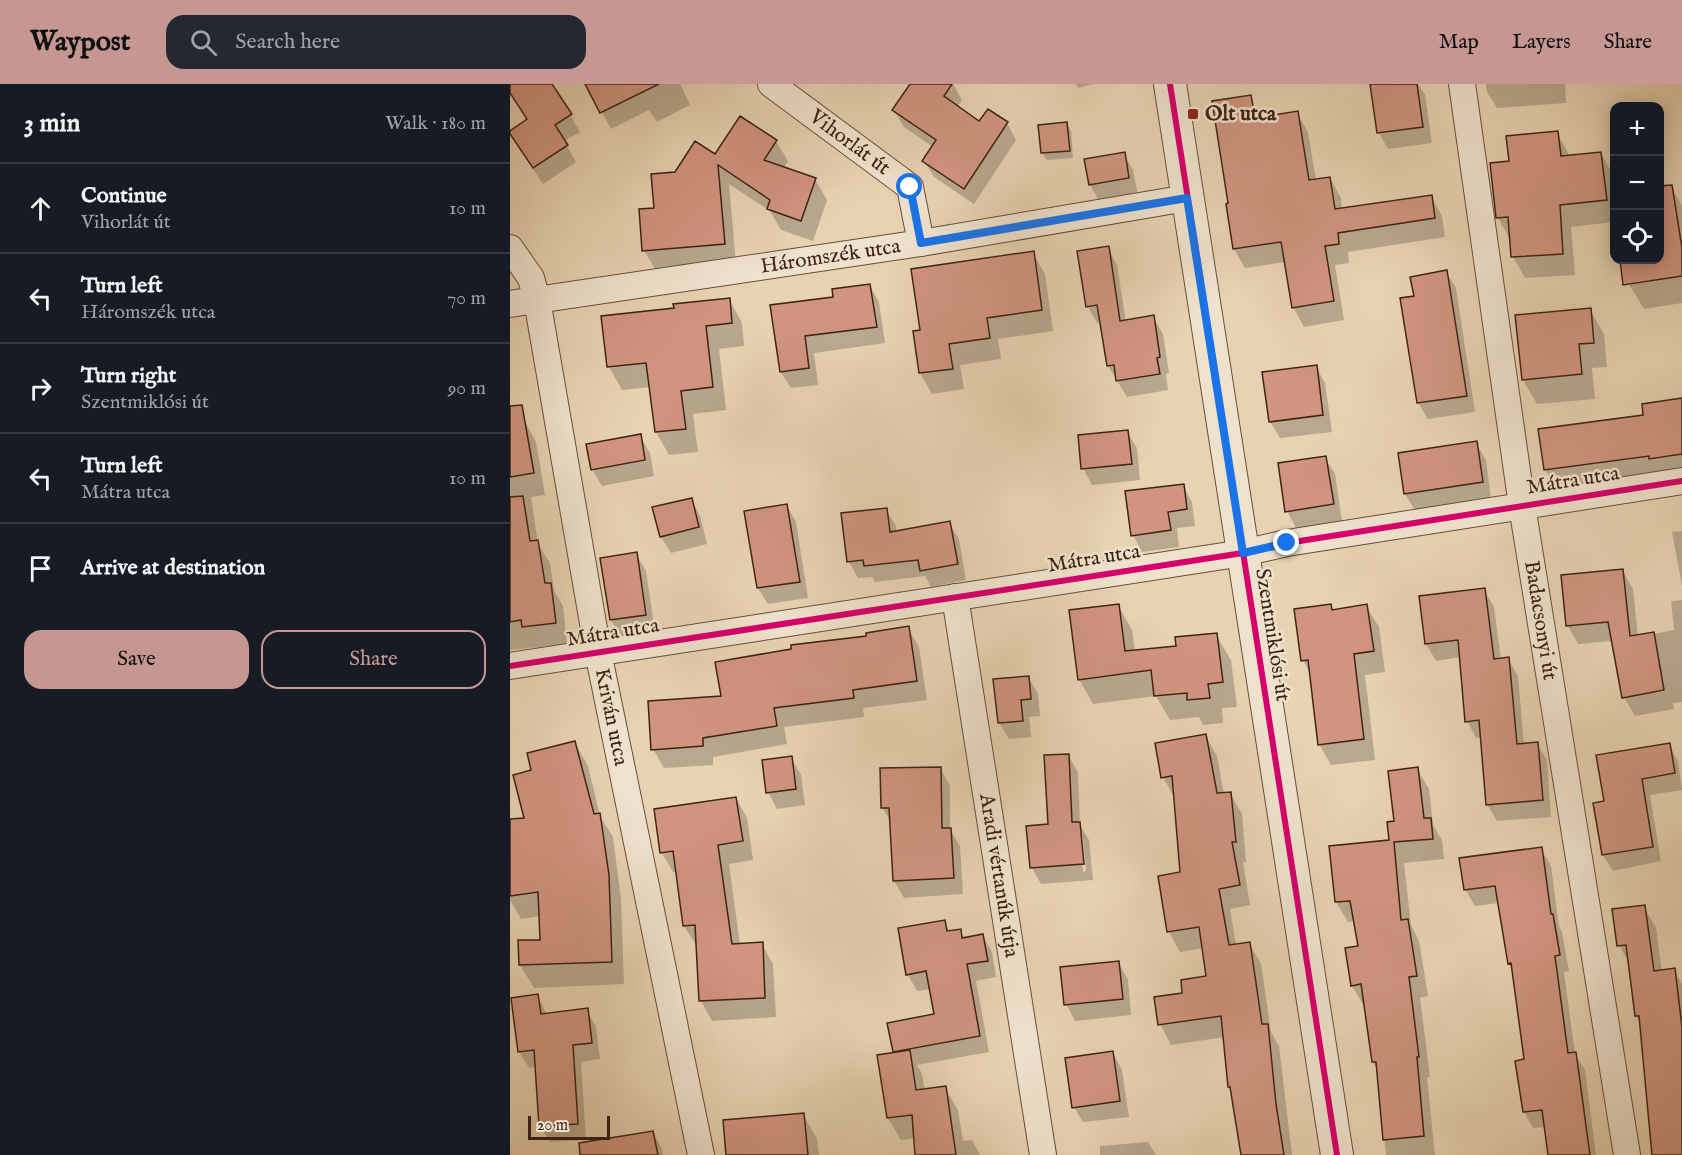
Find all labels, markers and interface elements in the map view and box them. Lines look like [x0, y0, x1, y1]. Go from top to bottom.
search box [166, 15, 586, 69]
text: Waypost [30, 25, 130, 60]
icon: search [187, 26, 220, 59]
text: Search here [235, 28, 340, 56]
text: Map [1439, 29, 1479, 56]
text: Layers [1512, 29, 1571, 56]
text: Share [1604, 29, 1652, 56]
place label: Olt utca [1205, 101, 1277, 128]
map controls [1610, 102, 1664, 264]
button: + [1610, 102, 1664, 156]
street label: Vihorlát út [803, 103, 896, 181]
text: 3 min [24, 107, 80, 140]
marker: Olt utca [1186, 107, 1200, 121]
text: Walk · 180 m [385, 111, 486, 136]
button: − [1610, 156, 1664, 210]
route start [896, 173, 922, 199]
text: Continue [81, 182, 167, 210]
icon: ahead [24, 192, 57, 225]
text: 10 m [449, 196, 486, 221]
text: Vihorlát út [81, 210, 171, 235]
button: locate [1610, 210, 1664, 264]
street label: Háromszék utca [759, 233, 903, 280]
text: Turn left [81, 272, 163, 300]
icon: left [24, 282, 57, 315]
text: 70 m [447, 286, 486, 311]
text: Háromszék utca [81, 300, 215, 325]
text: Turn right [81, 362, 176, 390]
icon: right [24, 372, 57, 405]
text: 90 m [448, 376, 486, 401]
text: Szentmiklósi út [81, 390, 209, 415]
text: Turn left [81, 452, 163, 480]
street label: Mátra utca [1525, 460, 1622, 502]
icon: left [24, 462, 57, 495]
text: 10 m [449, 466, 486, 491]
text: Mátra utca [81, 480, 170, 505]
route end [1273, 529, 1299, 555]
street label: Mátra utca [1046, 538, 1143, 580]
icon: arrive [24, 552, 57, 585]
text: Arrive at destination [81, 554, 265, 582]
street label: Badacsonyi út [1518, 559, 1563, 682]
street label: Szentmiklósi út [1248, 567, 1296, 703]
street label: Mátra utca [565, 612, 662, 654]
button: Save [24, 630, 249, 689]
button: Share [261, 630, 486, 689]
street label: Kriván utca [588, 666, 635, 769]
street label: Aradi vértanúk útja [973, 791, 1025, 960]
scale bar [528, 1113, 610, 1140]
text: 20 m [537, 1116, 568, 1136]

